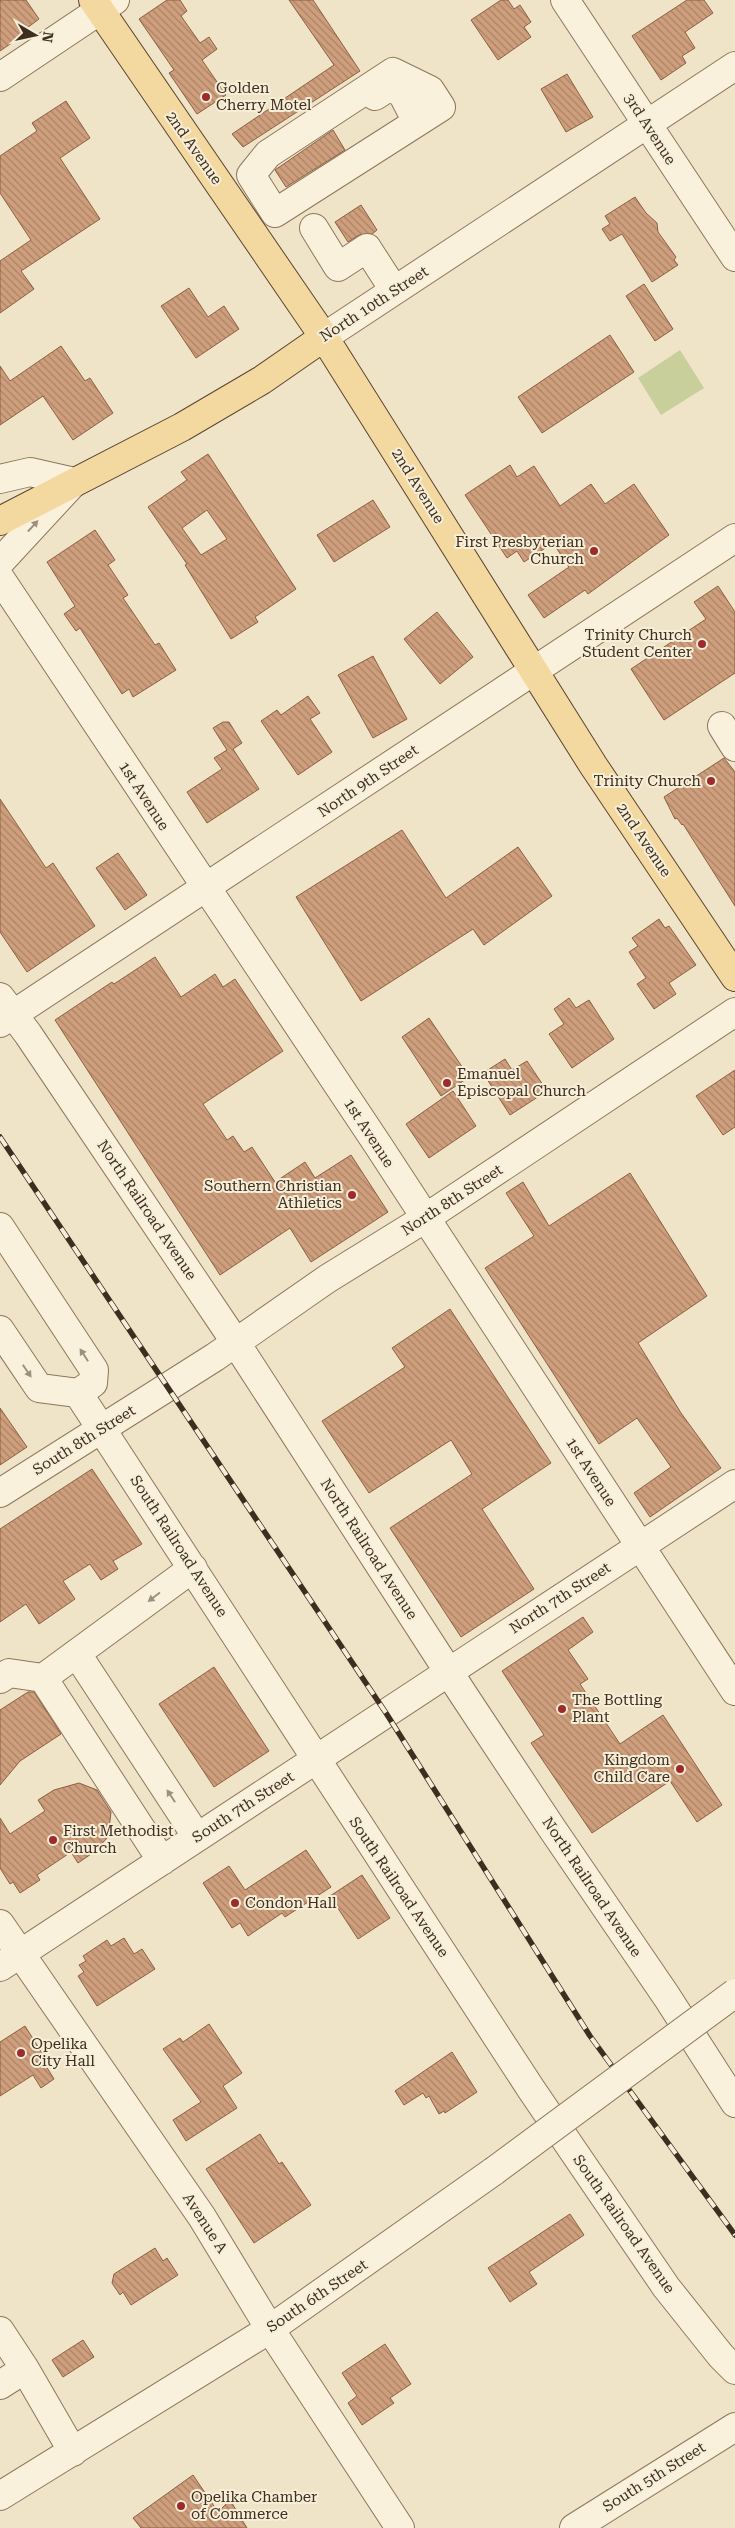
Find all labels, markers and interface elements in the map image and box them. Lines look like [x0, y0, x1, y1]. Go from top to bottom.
north arrow [10, 10, 60, 60]
text: N [39, 30, 57, 44]
place label: Golden Cherry Motel [216, 79, 312, 114]
street label: 3rd Avenue [620, 90, 680, 168]
marker: Golden Cherry Motel [200, 91, 212, 103]
street label: 2nd Avenue [162, 108, 226, 188]
street label: North 10th Street [316, 262, 432, 346]
street label: 2nd Avenue [388, 445, 448, 527]
one-way arrow [27, 520, 39, 532]
place label: First Presbyterian Church [455, 533, 584, 568]
marker: First Presbyterian Church [588, 545, 600, 557]
place label: Trinity Church Student Center [582, 626, 692, 661]
marker: Trinity Church Student Center [696, 638, 708, 650]
street label: North 9th Street [314, 741, 422, 821]
street label: 1st Avenue [115, 758, 173, 834]
place label: Trinity Church [594, 772, 701, 790]
marker: Trinity Church [705, 775, 717, 787]
street label: 2nd Avenue [613, 800, 675, 880]
place label: Emanuel Episcopal Church [457, 1065, 586, 1100]
marker: Emanuel Episcopal Church [441, 1077, 453, 1089]
street label: 1st Avenue [340, 1095, 398, 1171]
street label: North Railroad Avenue [94, 1137, 200, 1283]
street label: North 8th Street [398, 1160, 506, 1239]
place label: Southern Christian Athletics [204, 1177, 342, 1212]
marker: Southern Christian Athletics [346, 1189, 358, 1201]
one-way arrow [79, 1348, 89, 1361]
one-way arrow [22, 1364, 32, 1377]
street label: South 8th Street [29, 1401, 139, 1479]
street label: 1st Avenue [562, 1434, 620, 1510]
street label: South Railroad Avenue [126, 1472, 232, 1620]
street label: North Railroad Avenue [317, 1475, 421, 1623]
street label: North 7th Street [506, 1558, 614, 1637]
one-way arrow [148, 1591, 161, 1602]
place label: The Bottling Plant [572, 1691, 663, 1726]
marker: The Bottling Plant [556, 1703, 568, 1715]
place label: Kingdom Child Care [594, 1751, 670, 1786]
marker: Kingdom Child Care [674, 1763, 686, 1775]
street label: South 7th Street [189, 1767, 298, 1847]
one-way arrow [166, 1790, 175, 1803]
street label: South Railroad Avenue [345, 1813, 453, 1961]
street label: North Railroad Avenue [539, 1814, 645, 1960]
place label: First Methodist Church [63, 1822, 174, 1857]
marker: First Methodist Church [47, 1834, 59, 1846]
place label: Condon Hall [245, 1894, 337, 1912]
marker: Condon Hall [229, 1897, 241, 1909]
place label: Opelika City Hall [31, 2035, 95, 2070]
marker: Opelika City Hall [15, 2047, 27, 2059]
street label: South Railroad Avenue [569, 2151, 679, 2297]
street label: Avenue A [179, 2190, 231, 2257]
street label: South 6th Street [263, 2255, 371, 2336]
street label: South 5th Street [599, 2438, 709, 2516]
place label: Opelika Chamber of Commerce [191, 2488, 317, 2523]
marker: Opelika Chamber of Commerce [175, 2500, 187, 2512]

